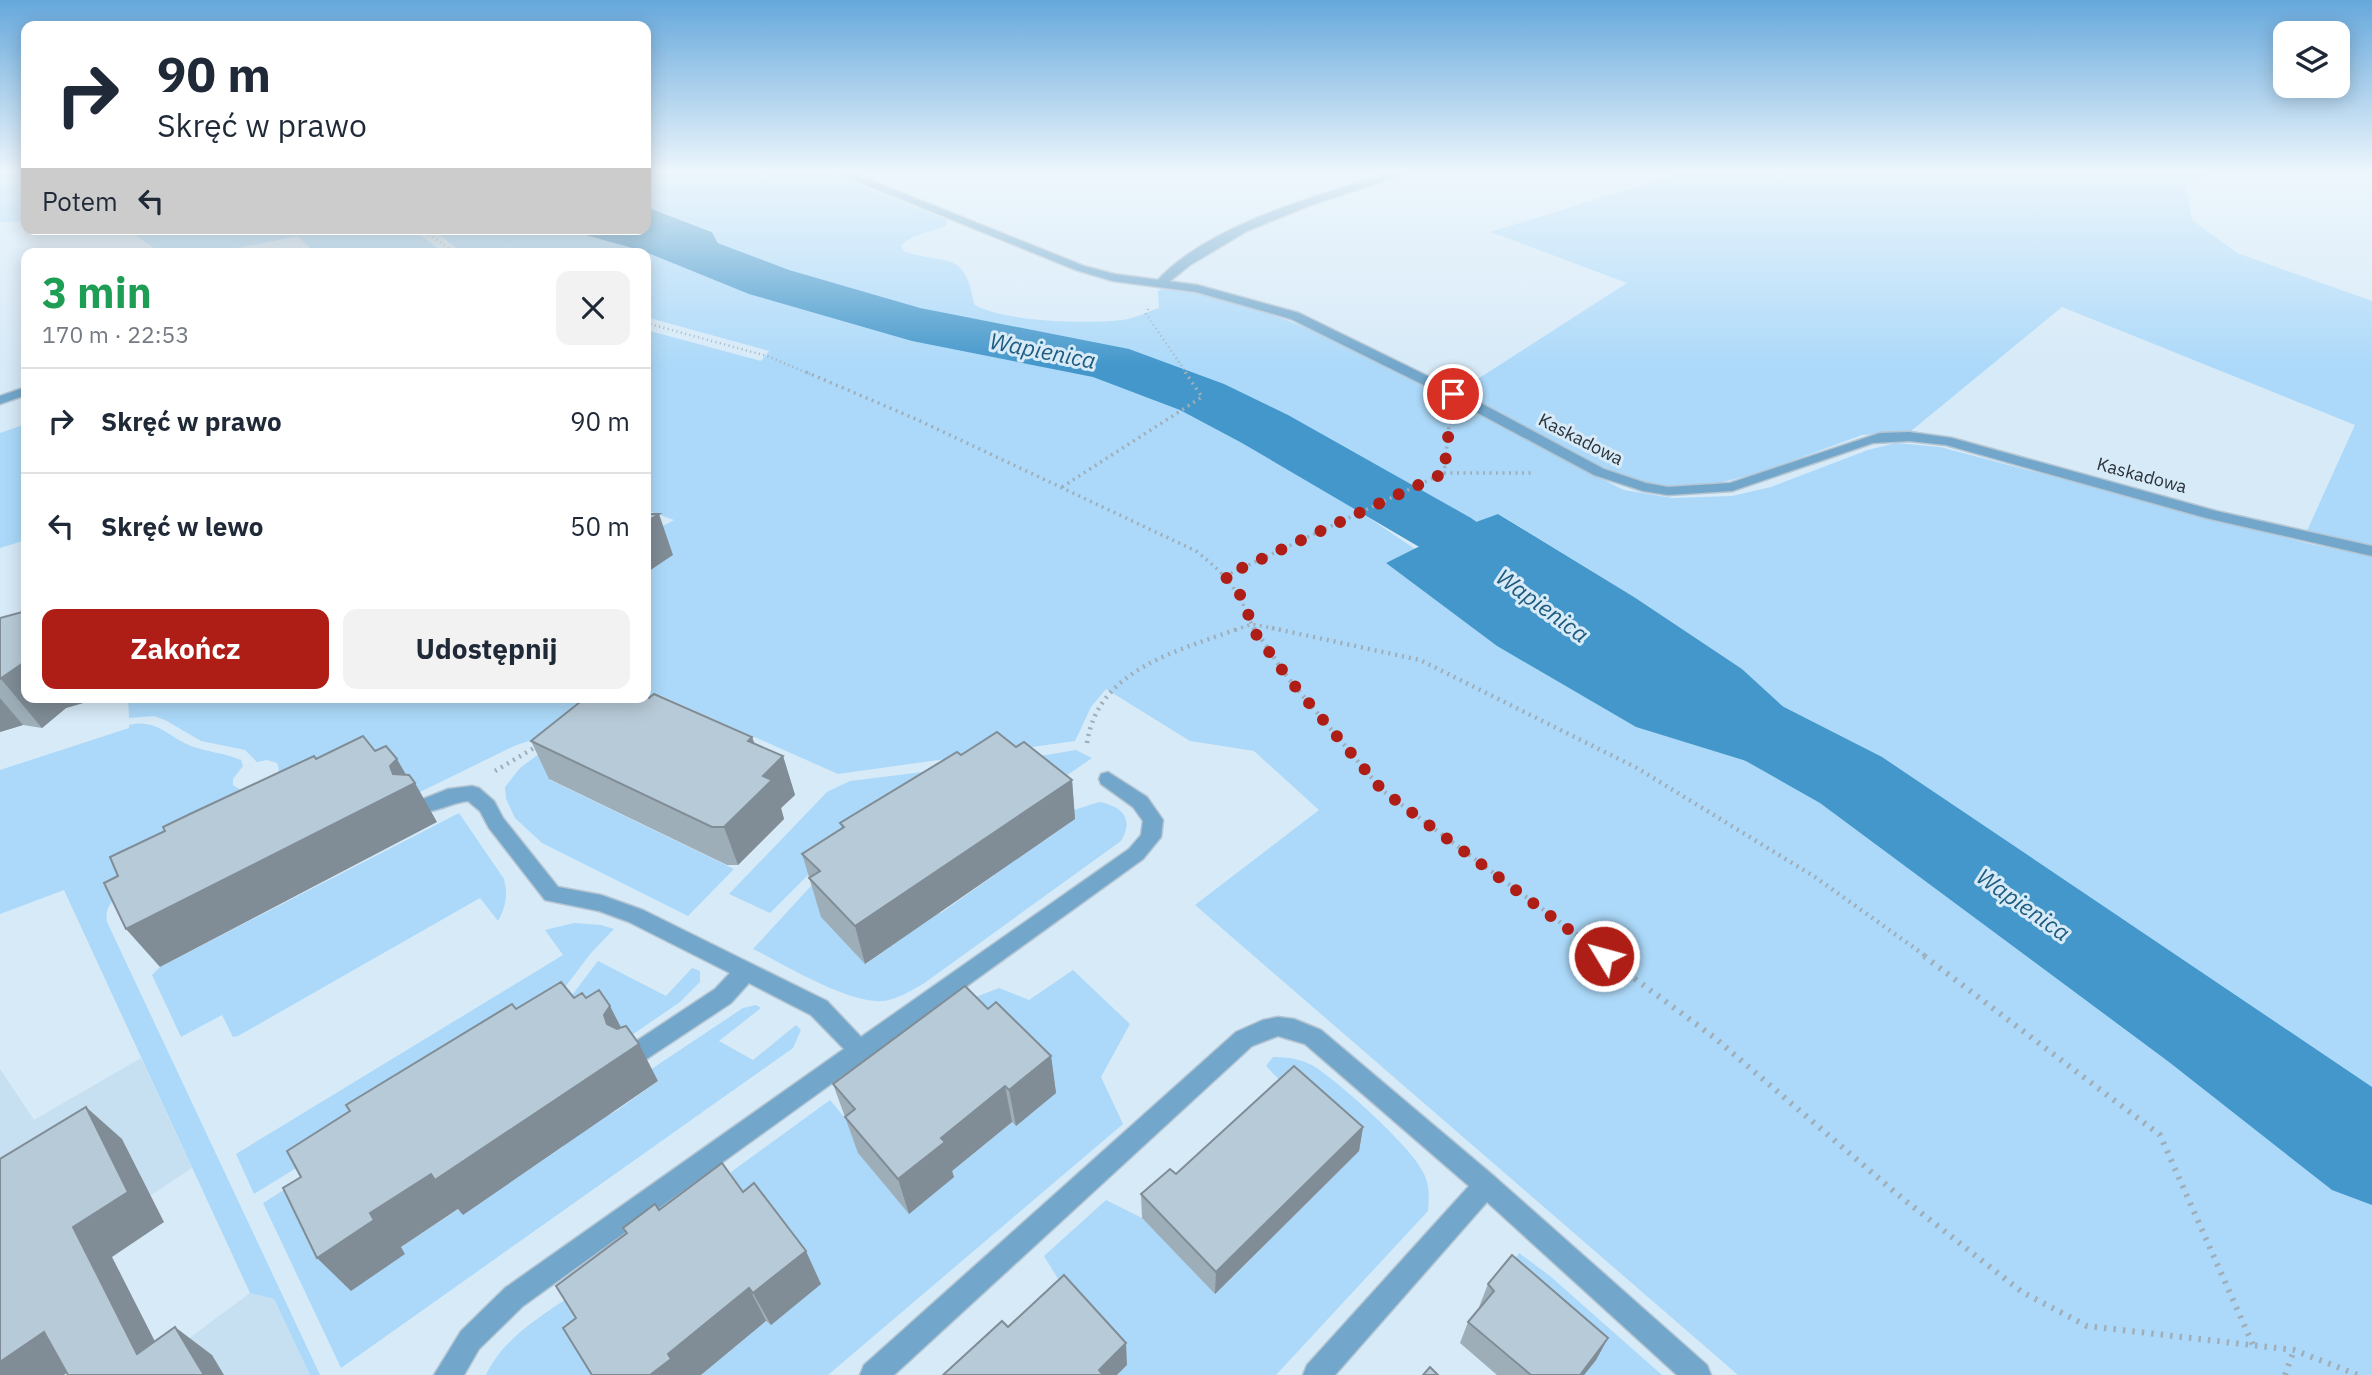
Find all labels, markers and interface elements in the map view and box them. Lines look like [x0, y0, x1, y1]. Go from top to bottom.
map controls [2273, 21, 2350, 98]
button: layers [2273, 21, 2350, 98]
text: 90 m [157, 42, 271, 105]
icon: right [42, 49, 133, 140]
text: Skręć w prawo [157, 104, 367, 146]
icon: left [132, 182, 170, 220]
text: Potem [42, 184, 118, 218]
text: 3 min [42, 265, 152, 320]
button: close [556, 271, 630, 345]
text: 170 m · 22:53 [42, 319, 189, 349]
water label: Wapienica [987, 325, 1099, 375]
pin [1423, 364, 1483, 424]
icon: arrive [1434, 375, 1472, 413]
icon: right [42, 402, 80, 440]
text: Skręć w prawo [101, 404, 282, 438]
text: 90 m [570, 404, 630, 438]
street label: Kaskadowa [1535, 408, 1628, 470]
street label: Kaskadowa [2094, 452, 2190, 498]
icon: left [42, 507, 80, 545]
text: Skręć w lewo [101, 509, 263, 543]
text: 50 m [570, 509, 630, 543]
water label: Wapienica [1491, 561, 1595, 649]
button: Zakończ [42, 609, 329, 689]
button: Udostępnij [343, 609, 630, 689]
water label: Wapienica [1971, 861, 2077, 947]
position arrow [1567, 919, 1641, 993]

